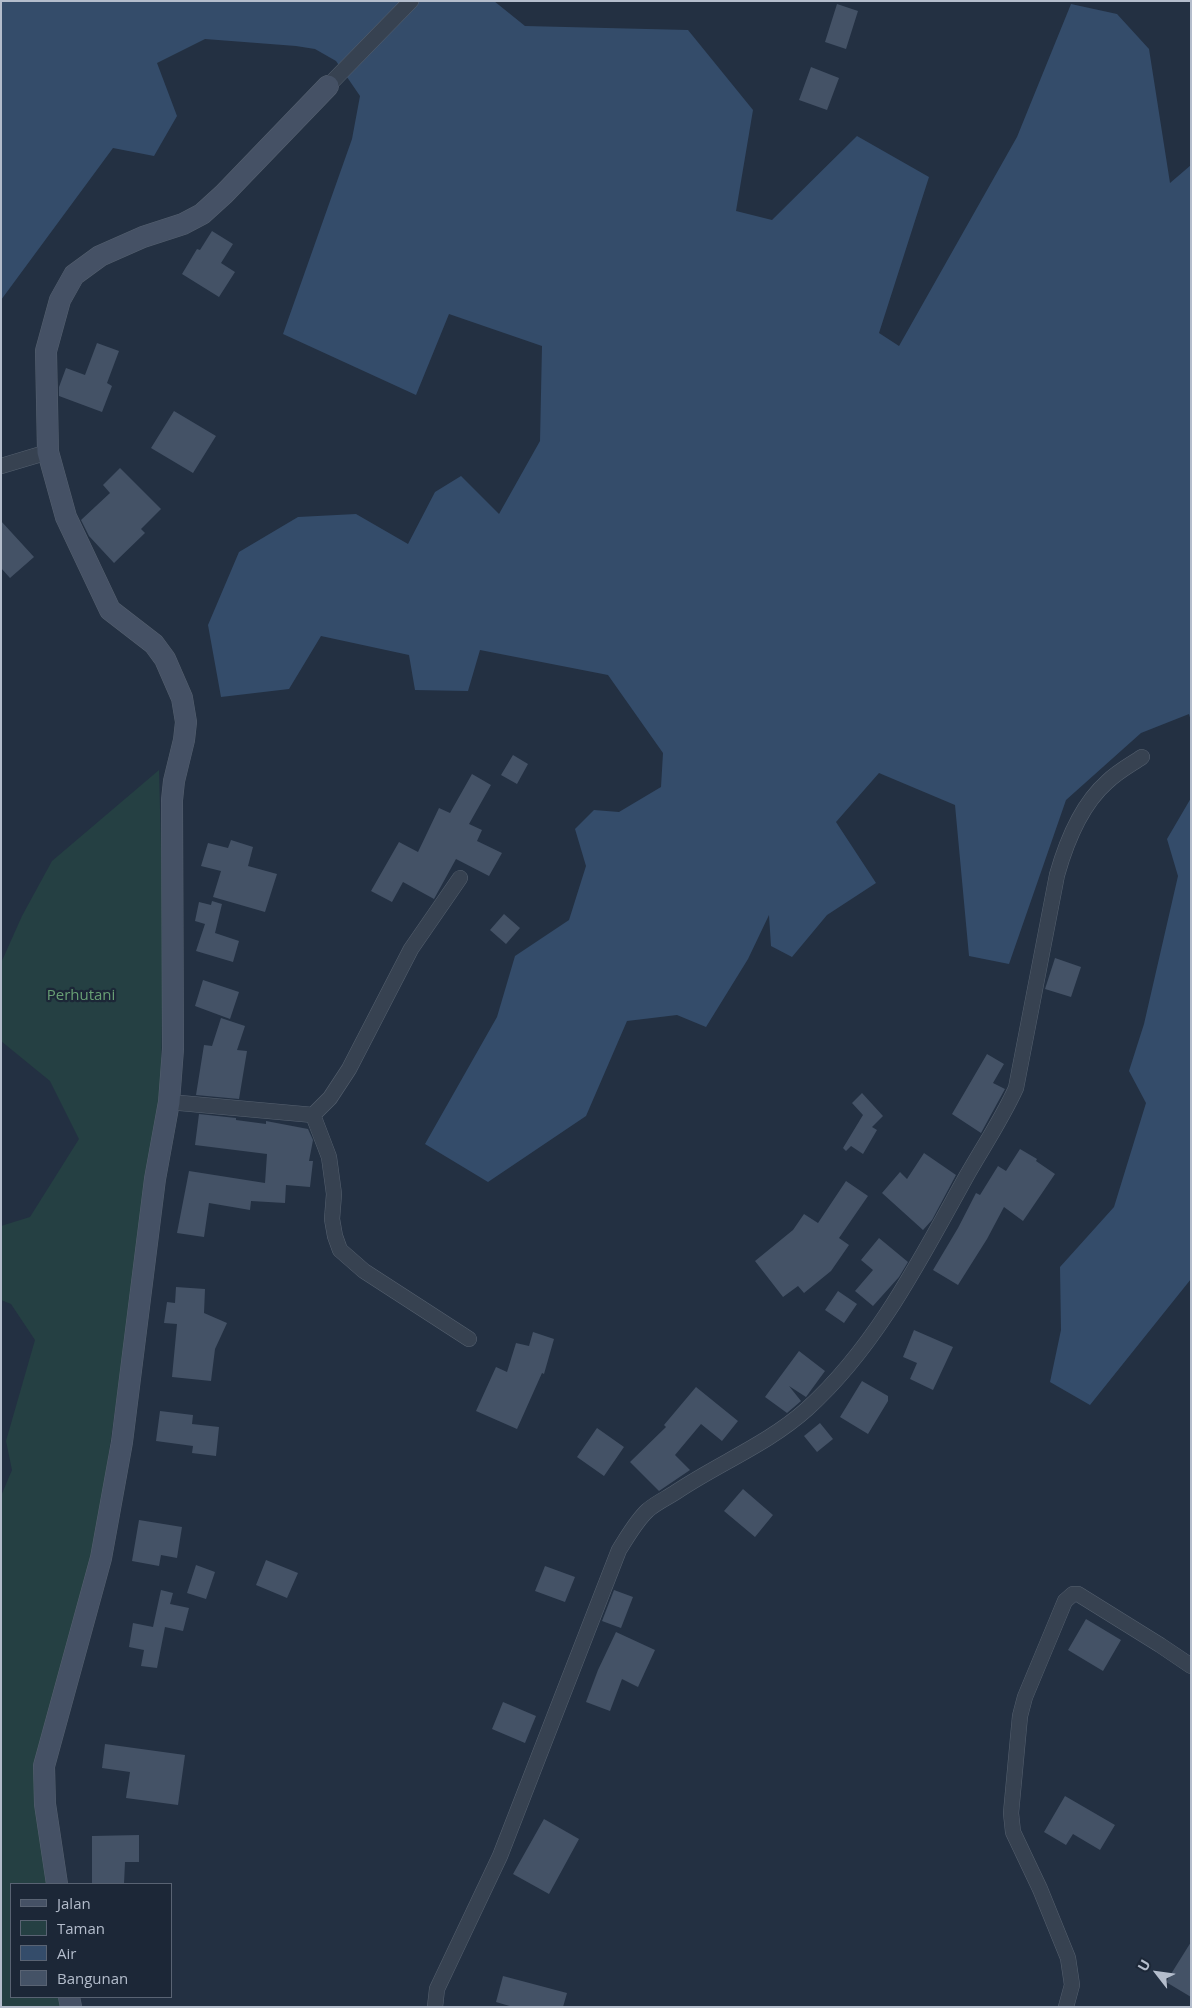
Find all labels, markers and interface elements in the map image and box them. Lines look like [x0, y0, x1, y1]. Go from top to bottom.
park label: Perhutani [47, 987, 115, 1005]
legend [10, 1883, 172, 1998]
text: Jalan [57, 1893, 91, 1913]
text: Taman [57, 1918, 105, 1938]
text: Air [57, 1943, 76, 1963]
north arrow [1132, 1948, 1182, 1998]
text: U [1133, 1956, 1154, 1975]
text: Bangunan [57, 1968, 128, 1988]

